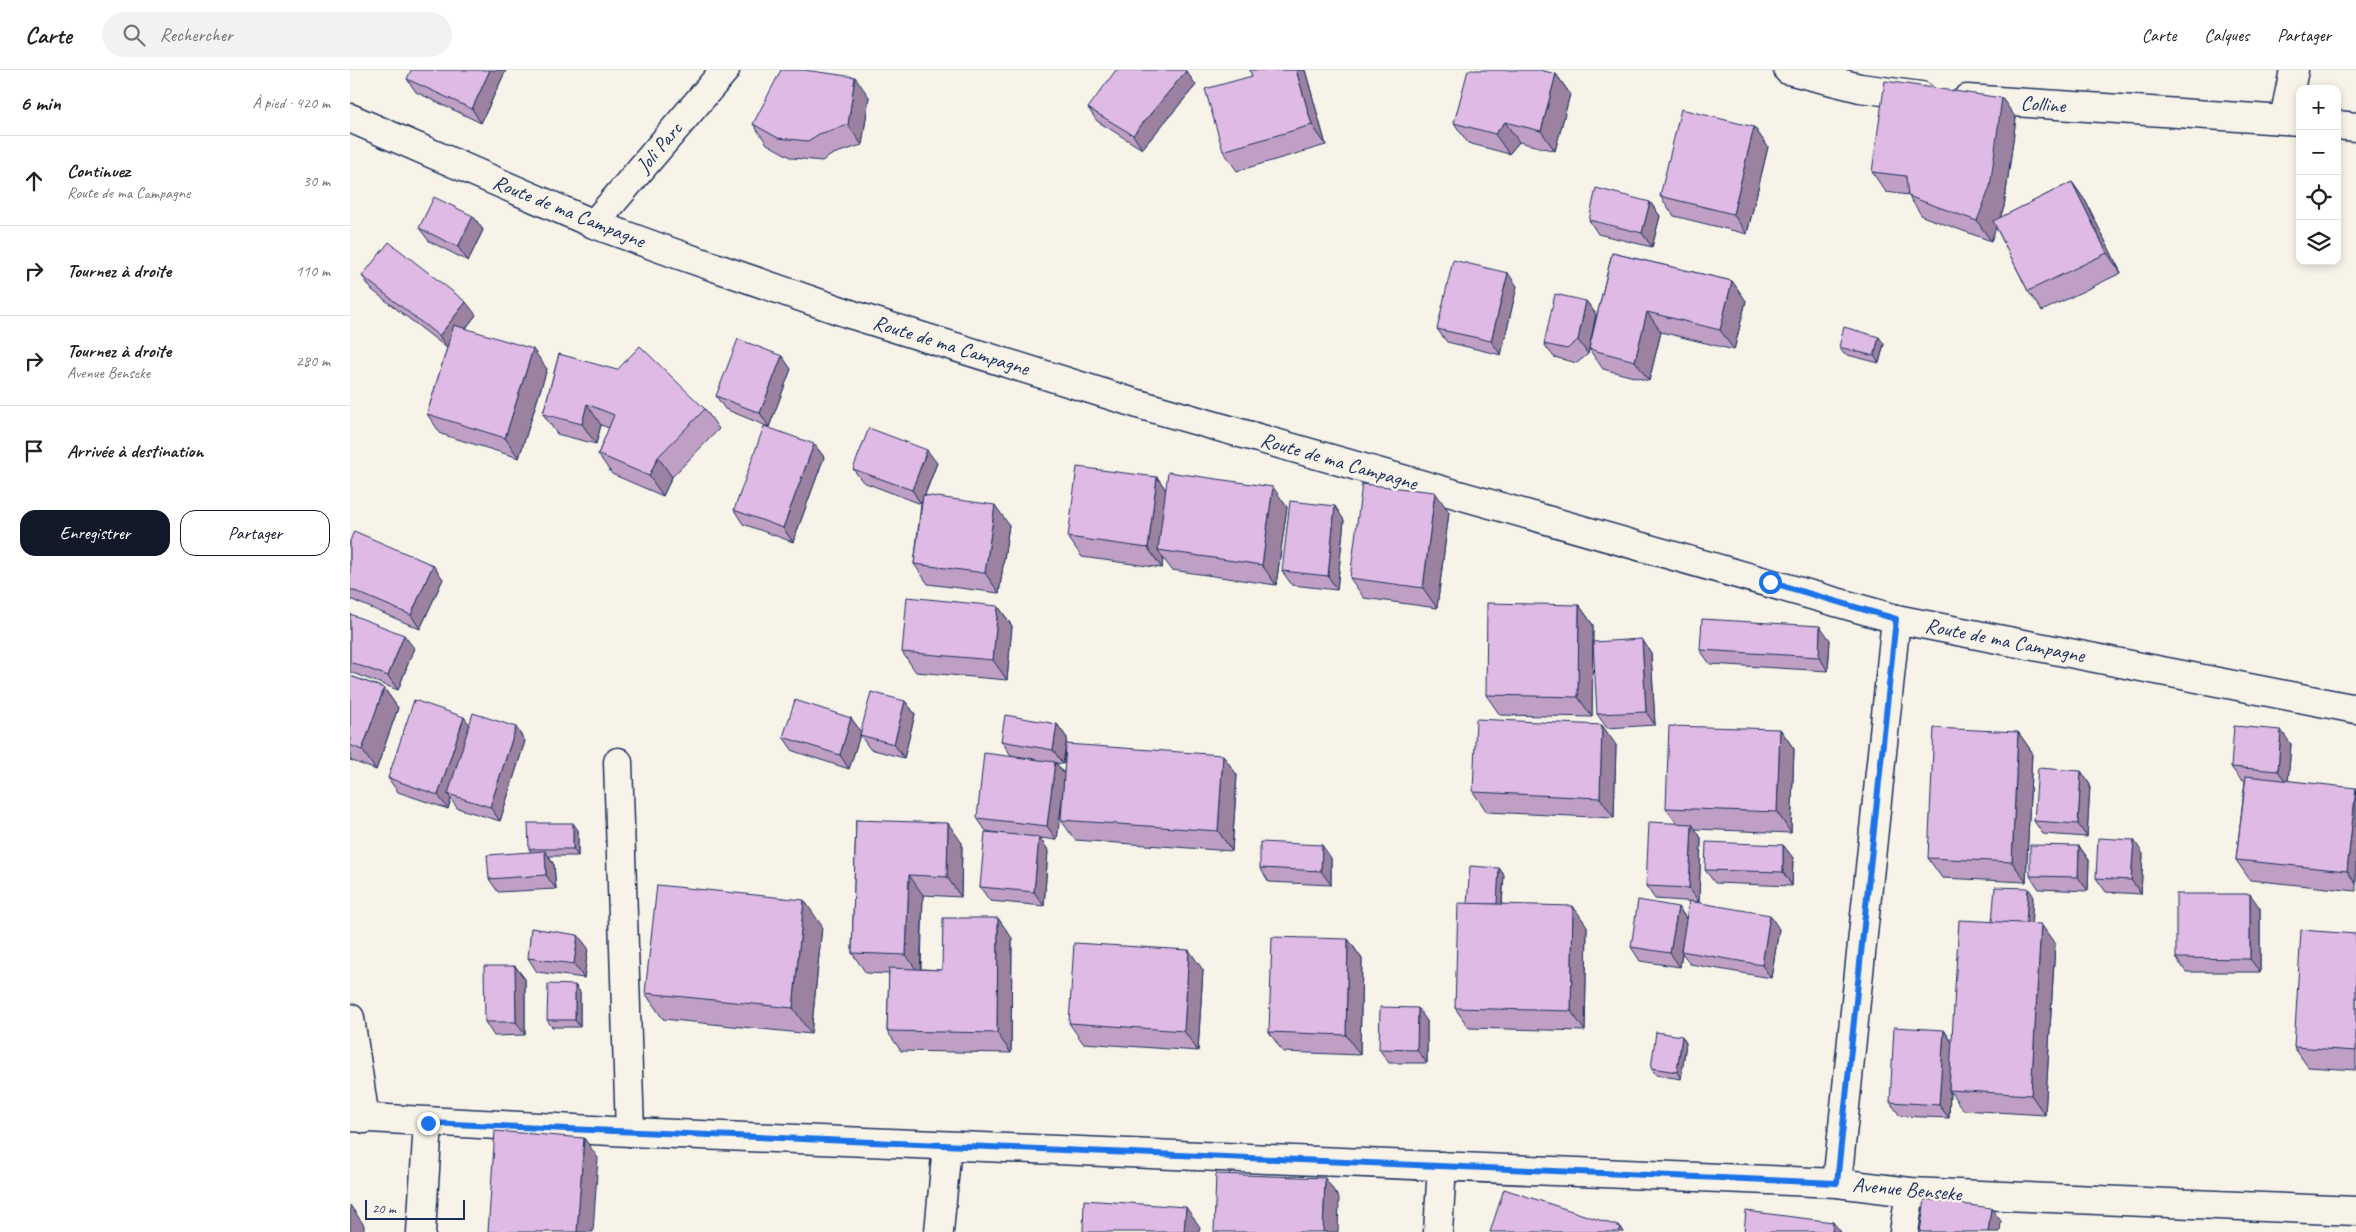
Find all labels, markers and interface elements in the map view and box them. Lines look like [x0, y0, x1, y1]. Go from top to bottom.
search box [102, 12, 452, 57]
text: Carte [25, 20, 72, 50]
icon: search [120, 21, 148, 49]
text: Rechercher [160, 23, 233, 47]
text: Carte [2142, 24, 2176, 46]
text: Calques [2204, 24, 2249, 46]
text: Partager [2277, 24, 2331, 46]
map controls [2296, 85, 2341, 265]
button: + [2296, 85, 2341, 130]
street label: Colline [2020, 89, 2067, 119]
text: 6 min [20, 90, 61, 116]
text: À pied · 420 m [252, 93, 330, 113]
street label: Joli Parc [629, 115, 689, 179]
button: − [2296, 130, 2341, 175]
text: Continuez [67, 159, 130, 183]
icon: ahead [20, 167, 48, 195]
street label: Route de ma Campagne [489, 169, 650, 254]
text: 30 m [303, 171, 330, 191]
button: locate [2296, 175, 2341, 220]
text: Route de ma Campagne [67, 183, 190, 203]
button: layers [2296, 220, 2341, 265]
icon: right [20, 257, 48, 285]
text: Tournez à droite [67, 259, 171, 283]
text: 110 m [296, 261, 330, 281]
street label: Route de ma Campagne [870, 309, 1033, 381]
text: Tournez à droite [67, 339, 171, 363]
icon: right [20, 347, 48, 375]
text: 280 m [296, 351, 330, 371]
text: Avenue Benseke [67, 363, 150, 383]
street label: Route de ma Campagne [1258, 426, 1421, 496]
icon: arrive [20, 437, 48, 465]
text: Arrivée à destination [67, 439, 203, 463]
button: Enregistrer [20, 510, 170, 556]
button: Partager [180, 510, 330, 556]
route start [1759, 571, 1782, 594]
street label: Route de ma Campagne [1923, 612, 2088, 668]
route end [417, 1112, 440, 1135]
street label: Avenue Benseke [1852, 1171, 1964, 1207]
scale bar [365, 1197, 465, 1220]
text: 20 m [372, 1200, 396, 1217]

